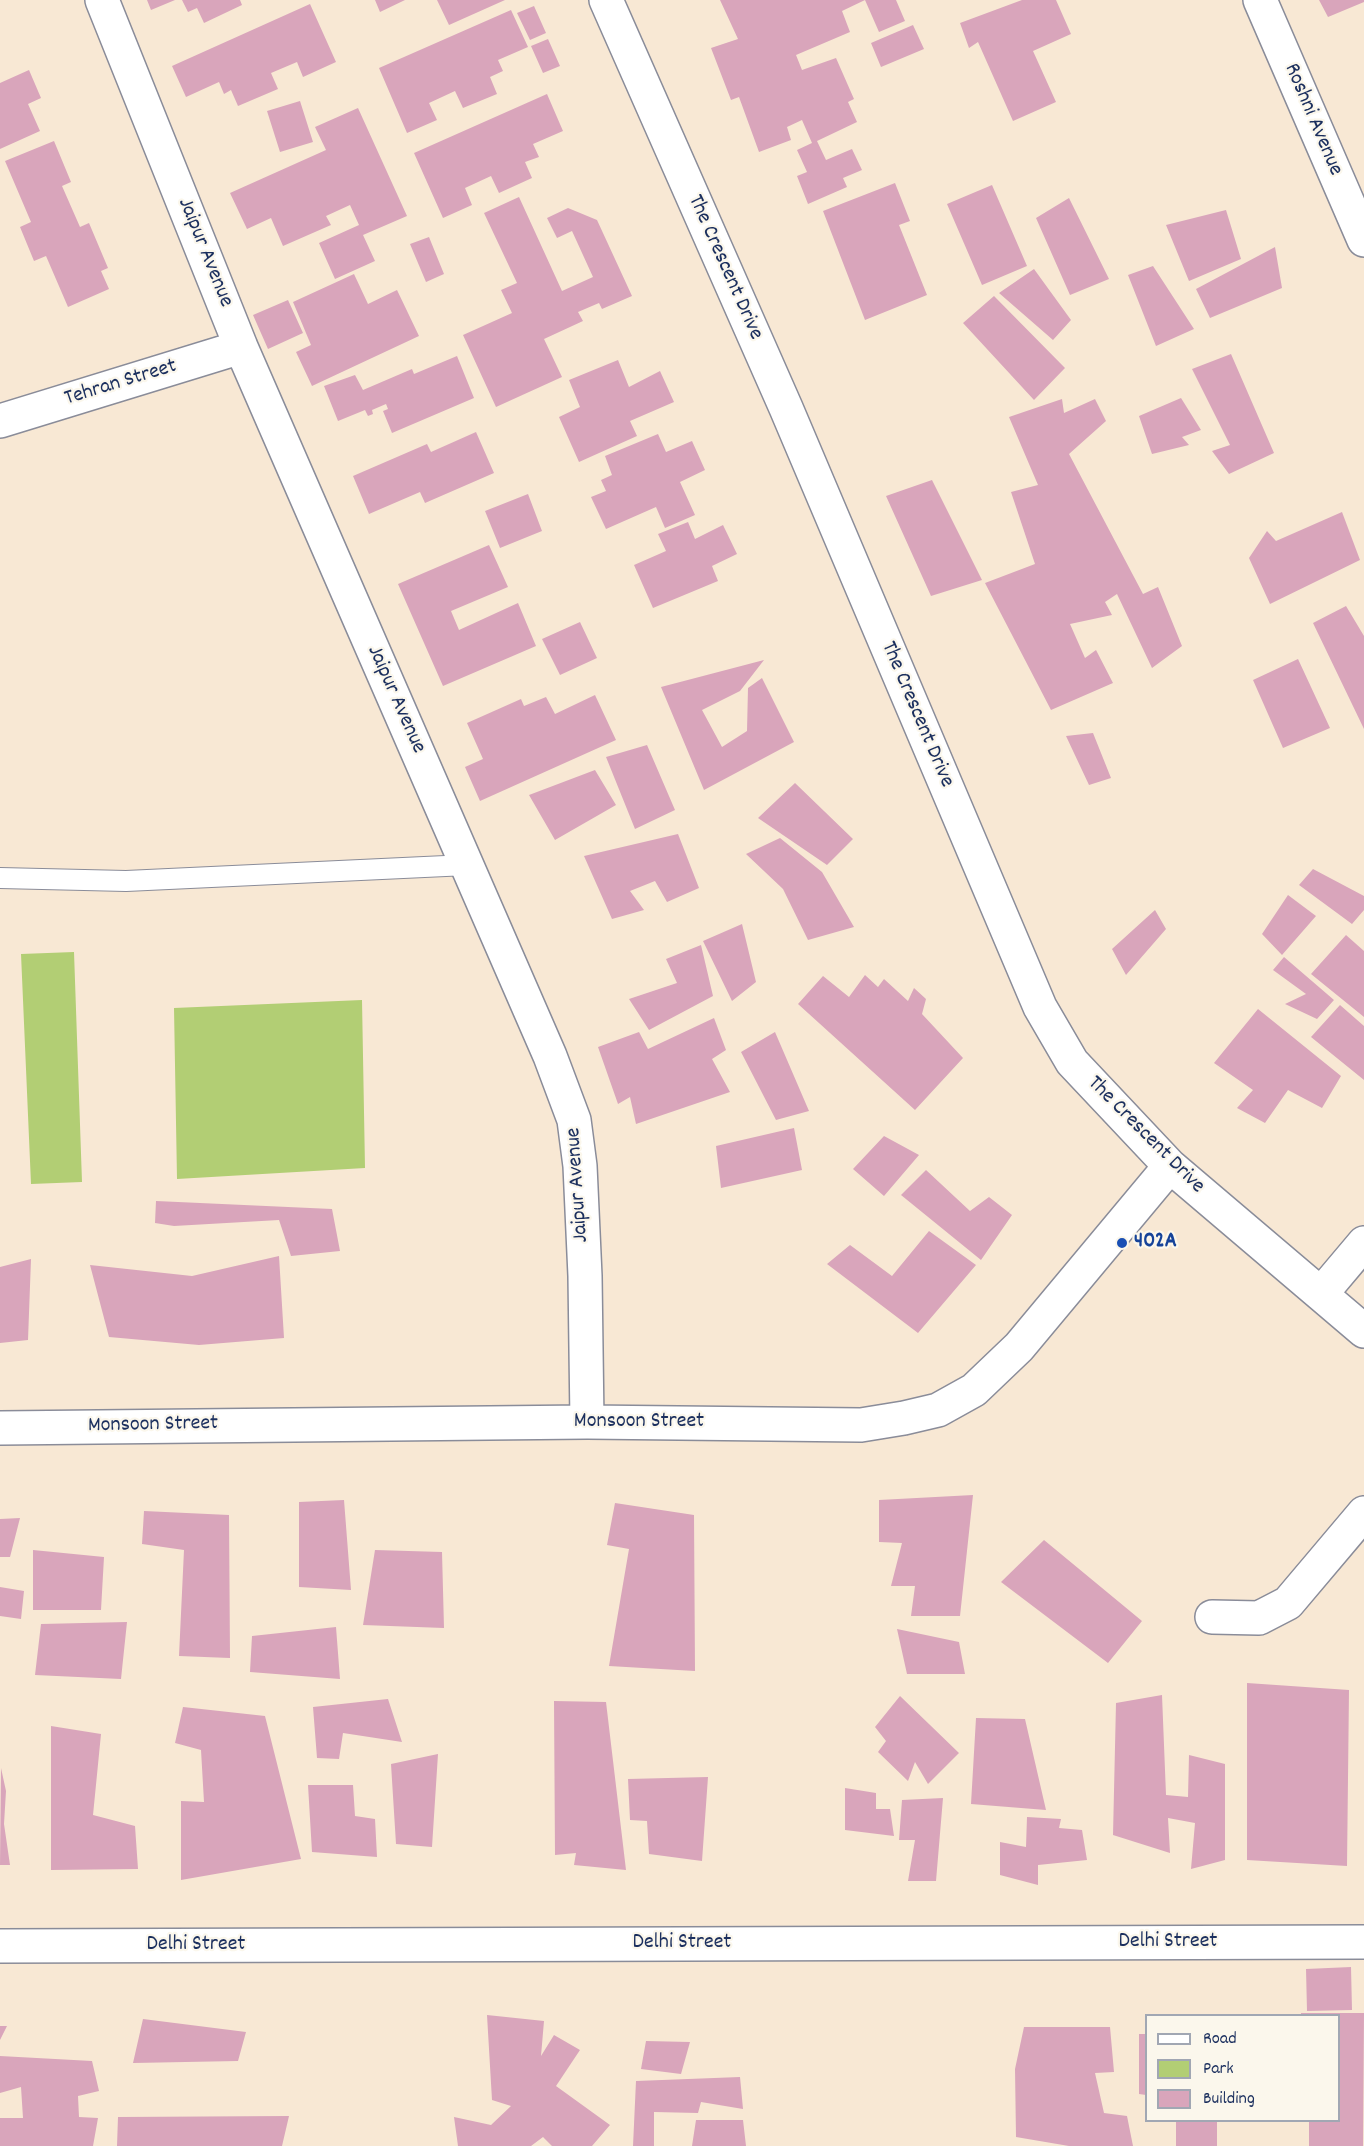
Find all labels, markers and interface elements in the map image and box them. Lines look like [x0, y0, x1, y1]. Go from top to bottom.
street label: Roshni Avenue [1277, 60, 1347, 180]
street label: The Crescent Drive [680, 191, 768, 345]
street label: Jaipur Avenue [170, 195, 238, 311]
street label: Tehran Street [62, 354, 180, 414]
street label: The Crescent Drive [873, 638, 959, 792]
street label: Jaipur Avenue [359, 642, 431, 758]
street label: The Crescent Drive [1081, 1072, 1209, 1200]
street label: Jaipur Avenue [562, 1127, 596, 1243]
place label: 402A [1134, 1230, 1177, 1256]
marker: 402A [1115, 1236, 1129, 1250]
street label: Monsoon Street [574, 1410, 704, 1436]
street label: Monsoon Street [88, 1412, 218, 1440]
street label: Delhi Street [1119, 1930, 1217, 1956]
street label: Delhi Street [633, 1931, 731, 1957]
street label: Delhi Street [147, 1933, 245, 1959]
legend [1145, 2014, 1340, 2122]
text: Road [1203, 2027, 1237, 2052]
text: Park [1203, 2057, 1234, 2082]
text: Building [1203, 2087, 1255, 2112]

